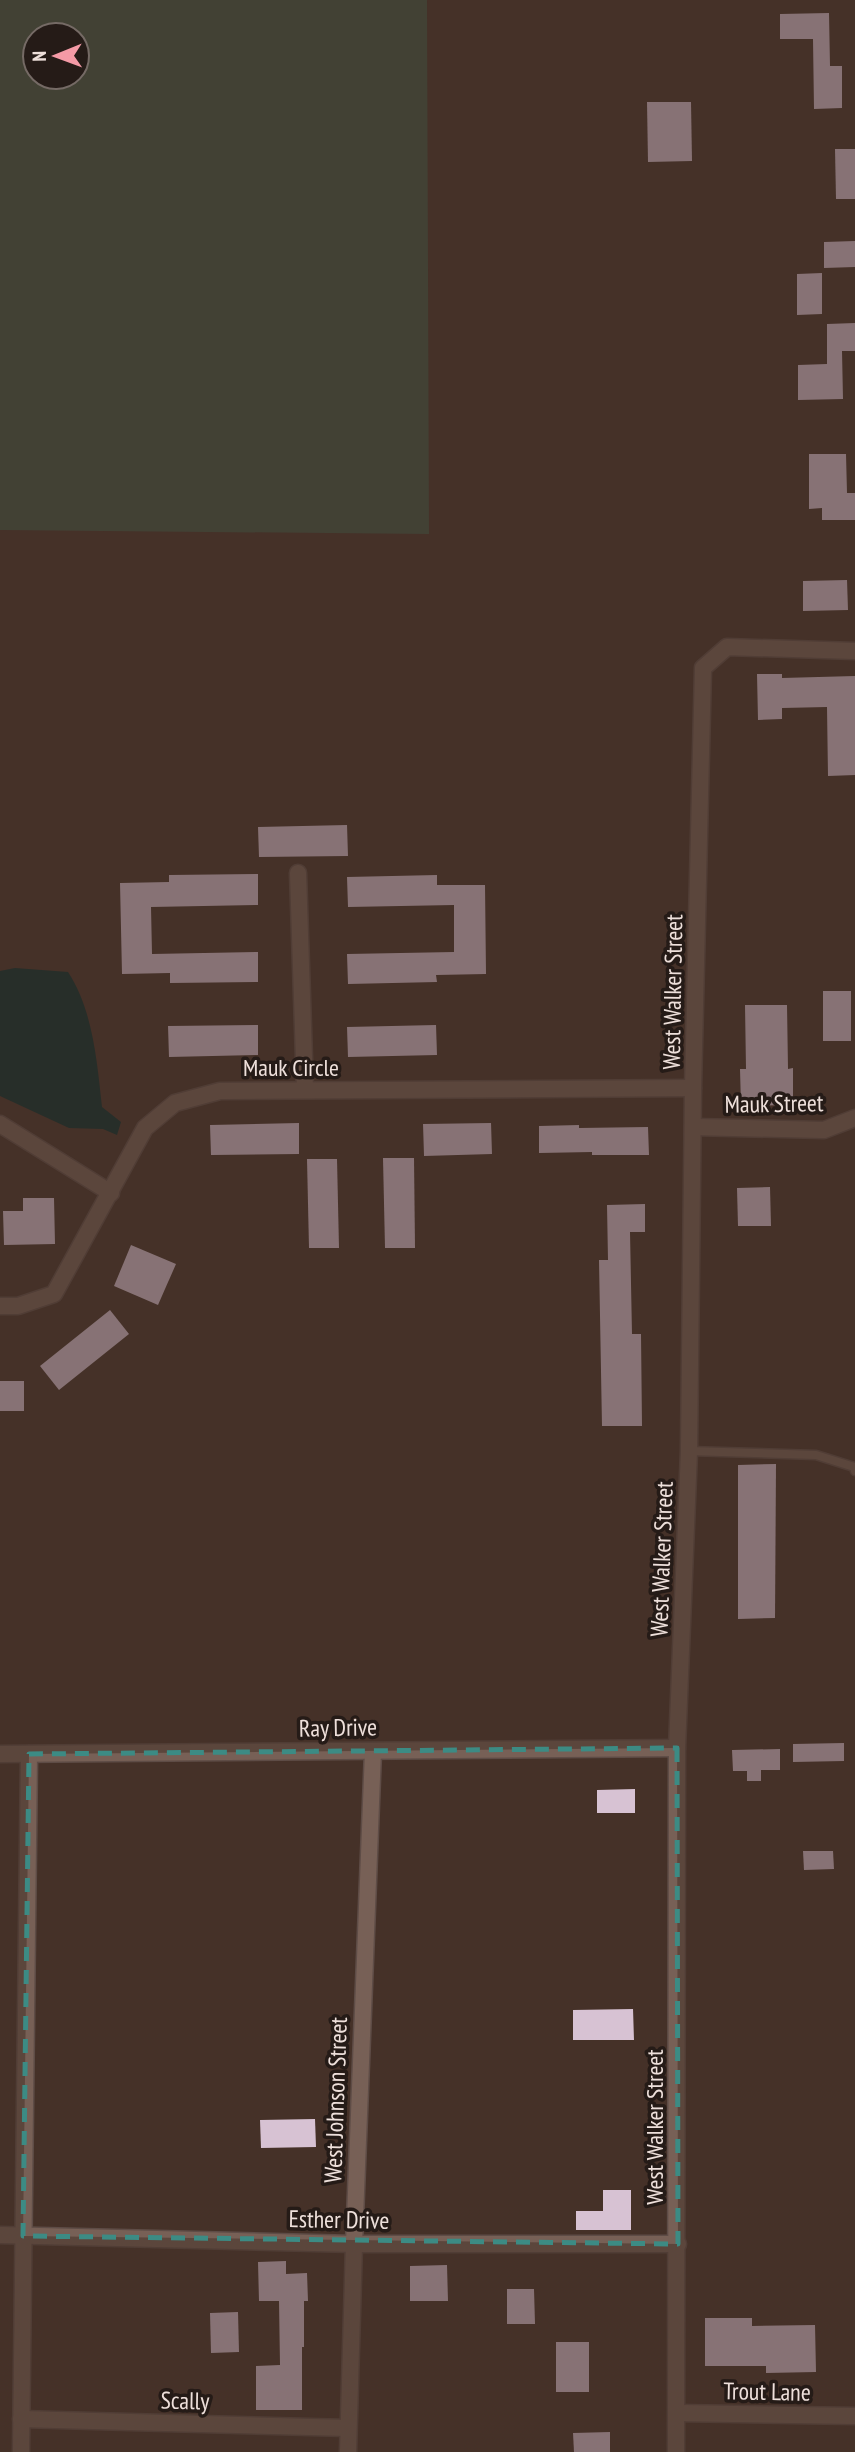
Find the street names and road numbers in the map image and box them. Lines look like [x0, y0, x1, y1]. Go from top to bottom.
street label: West Walker Street [656, 914, 689, 1070]
street label: Mauk Circle [243, 1052, 339, 1083]
street label: Mauk Street [724, 1087, 824, 1120]
street label: West Walker Street [643, 1480, 680, 1637]
street label: Ray Drive [299, 1711, 377, 1744]
street label: West Johnson Street [317, 2016, 354, 2183]
street label: West Walker Street [639, 2049, 670, 2205]
street label: Esther Drive [288, 2203, 390, 2236]
street label: Trout Lane [723, 2375, 811, 2408]
street label: Scally [160, 2385, 210, 2416]

